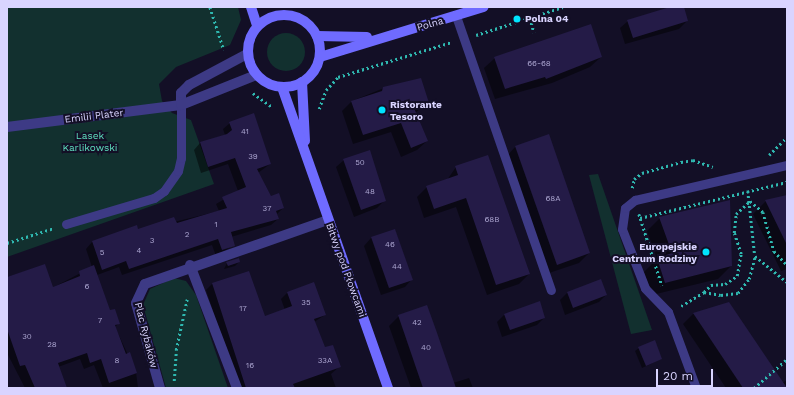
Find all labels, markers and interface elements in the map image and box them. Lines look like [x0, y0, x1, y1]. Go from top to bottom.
place label: Polna 04 [525, 13, 569, 25]
marker: Polna 04 [512, 14, 522, 24]
street label: Polna [415, 15, 445, 33]
house number: 66-68 [527, 59, 551, 69]
place label: Ristorante Tesoro [390, 98, 442, 122]
marker: Ristorante Tesoro [377, 105, 387, 115]
street label: Emilii Plater [64, 106, 124, 126]
house number: 41 [241, 127, 249, 137]
park label: Lasek Karlikowski [62, 129, 118, 152]
house number: 39 [248, 152, 258, 162]
house number: 50 [355, 158, 365, 168]
house number: 48 [365, 187, 375, 197]
house number: 68A [545, 194, 561, 204]
house number: 37 [263, 204, 271, 214]
house number: 68B [484, 215, 500, 225]
house number: 1 [214, 220, 218, 230]
street label: Bitwy pod Płowcami [323, 221, 369, 319]
house number: 2 [185, 230, 189, 240]
house number: 3 [150, 236, 154, 246]
house number: 46 [385, 240, 395, 250]
place label: Europejskie Centrum Rodziny [612, 240, 697, 264]
house number: 4 [137, 246, 141, 256]
marker: Europejskie Centrum Rodziny [700, 246, 712, 258]
house number: 5 [100, 248, 104, 258]
house number: 44 [392, 262, 402, 272]
house number: 6 [85, 282, 89, 292]
house number: 35 [301, 298, 311, 308]
street label: Plac Rybaków [132, 301, 160, 369]
house number: 17 [239, 304, 247, 314]
house number: 7 [98, 316, 102, 326]
house number: 42 [412, 318, 422, 328]
house number: 30 [22, 332, 32, 342]
house number: 28 [47, 340, 57, 350]
house number: 40 [421, 343, 431, 353]
house number: 8 [115, 356, 119, 366]
house number: 33A [318, 356, 332, 366]
house number: 16 [246, 361, 254, 371]
scale bar [658, 361, 715, 387]
text: 20 m [663, 369, 693, 383]

